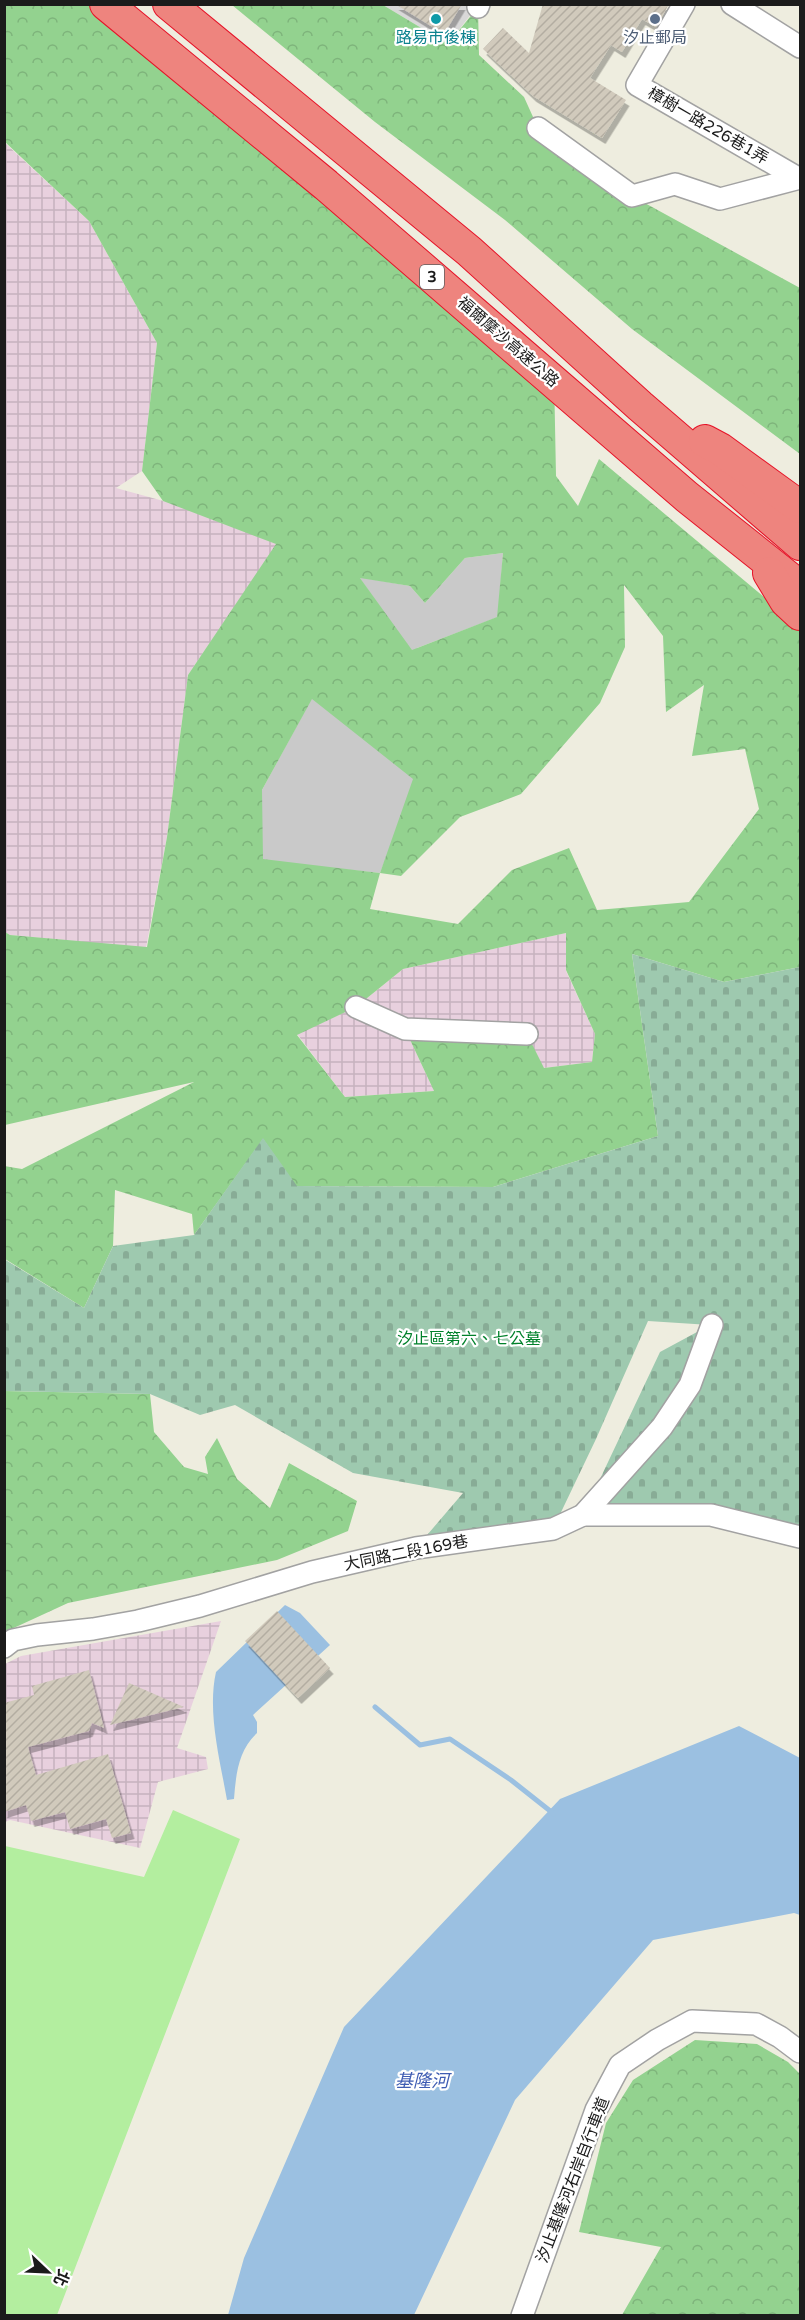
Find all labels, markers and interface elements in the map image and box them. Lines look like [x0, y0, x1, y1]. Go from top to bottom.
marker: 路易市後棟 [429, 12, 443, 26]
marker: 汐止郵局 [648, 12, 662, 26]
place label: 路易市後棟 [396, 28, 476, 48]
place label: 汐止郵局 [623, 28, 687, 48]
street label: 樟樹一路226巷1弄 [644, 83, 772, 169]
road number: 3 [420, 265, 444, 289]
street label: 福爾摩沙高速公路 [453, 292, 563, 392]
park label: 汐止區第六、七公墓 [397, 1329, 541, 1349]
street label: 大同路二段169巷 [342, 1531, 470, 1575]
water label: 基隆河 [395, 2070, 452, 2092]
street label: 汐止基隆河右岸自行車道 [532, 2094, 614, 2266]
north arrow [18, 2242, 78, 2302]
text: 北 [49, 2266, 73, 2289]

